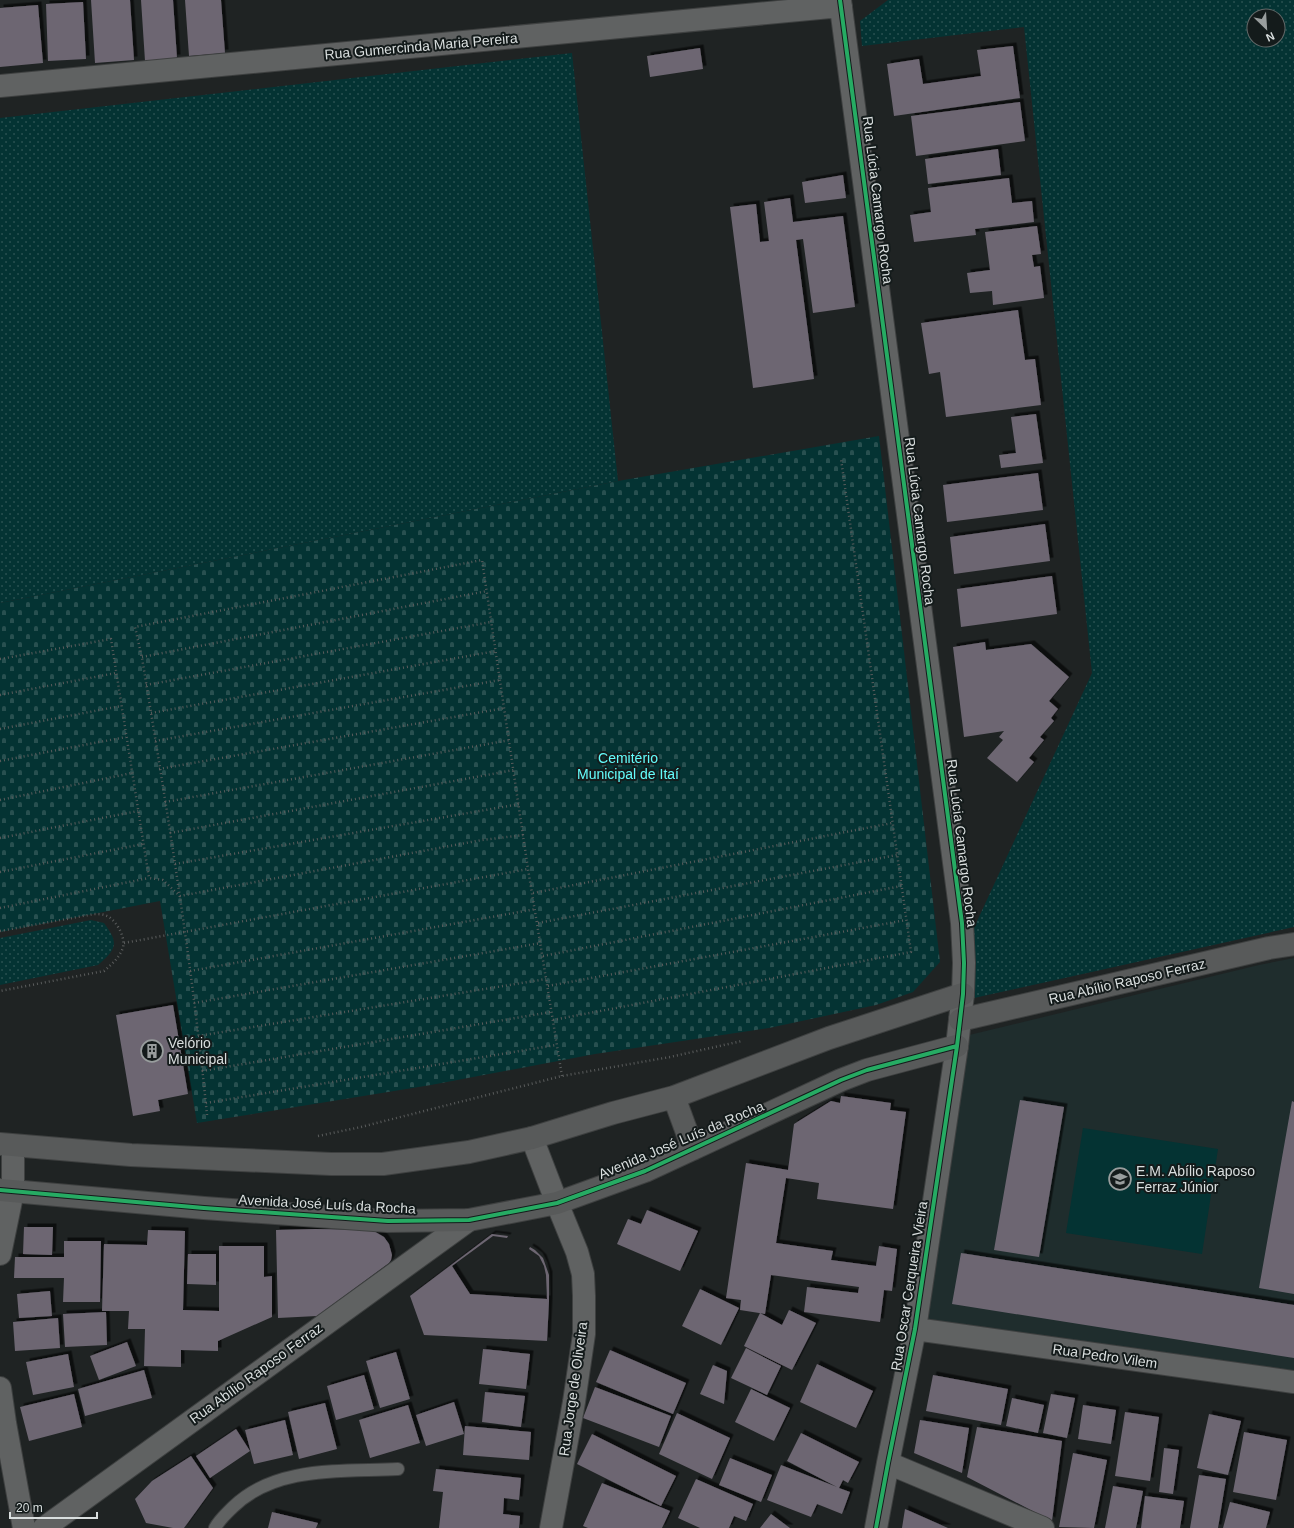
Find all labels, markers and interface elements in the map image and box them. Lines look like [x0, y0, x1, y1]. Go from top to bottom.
north arrow [1246, 8, 1286, 48]
street label: Rua Gumercinda Maria Pereira [324, 30, 518, 62]
text: N [1264, 30, 1276, 44]
street label: Rua Lúcia Camargo Rocha [860, 115, 896, 285]
street label: Rua Lúcia Camargo Rocha [902, 436, 938, 606]
park label: Cemitério Municipal de Itaí [577, 750, 679, 782]
street label: Rua Lúcia Camargo Rocha [944, 758, 980, 928]
street label: Rua Abílio Raposo Ferraz [1047, 955, 1207, 1007]
place label: Velório Municipal [168, 1035, 227, 1067]
building icon: Velório Municipal [139, 1038, 165, 1064]
street label: Avenida José Luís da Rocha [596, 1098, 766, 1182]
place label: E.M. Abílio Raposo Ferraz Júnior [1136, 1163, 1255, 1195]
school or university icon: E.M. Abílio Raposo Ferraz Júnior [1107, 1166, 1133, 1192]
street label: Avenida José Luís da Rocha [238, 1191, 416, 1217]
street label: Rua Oscar Cerqueira Vieira [888, 1200, 930, 1372]
street label: Rua Abílio Raposo Ferraz [186, 1319, 326, 1427]
street label: Rua Jorge de Oliveira [556, 1321, 590, 1457]
street label: Rua Pedro Vilem [1052, 1341, 1158, 1371]
scale bar [10, 1494, 97, 1520]
text: 20 m [16, 1501, 43, 1515]

